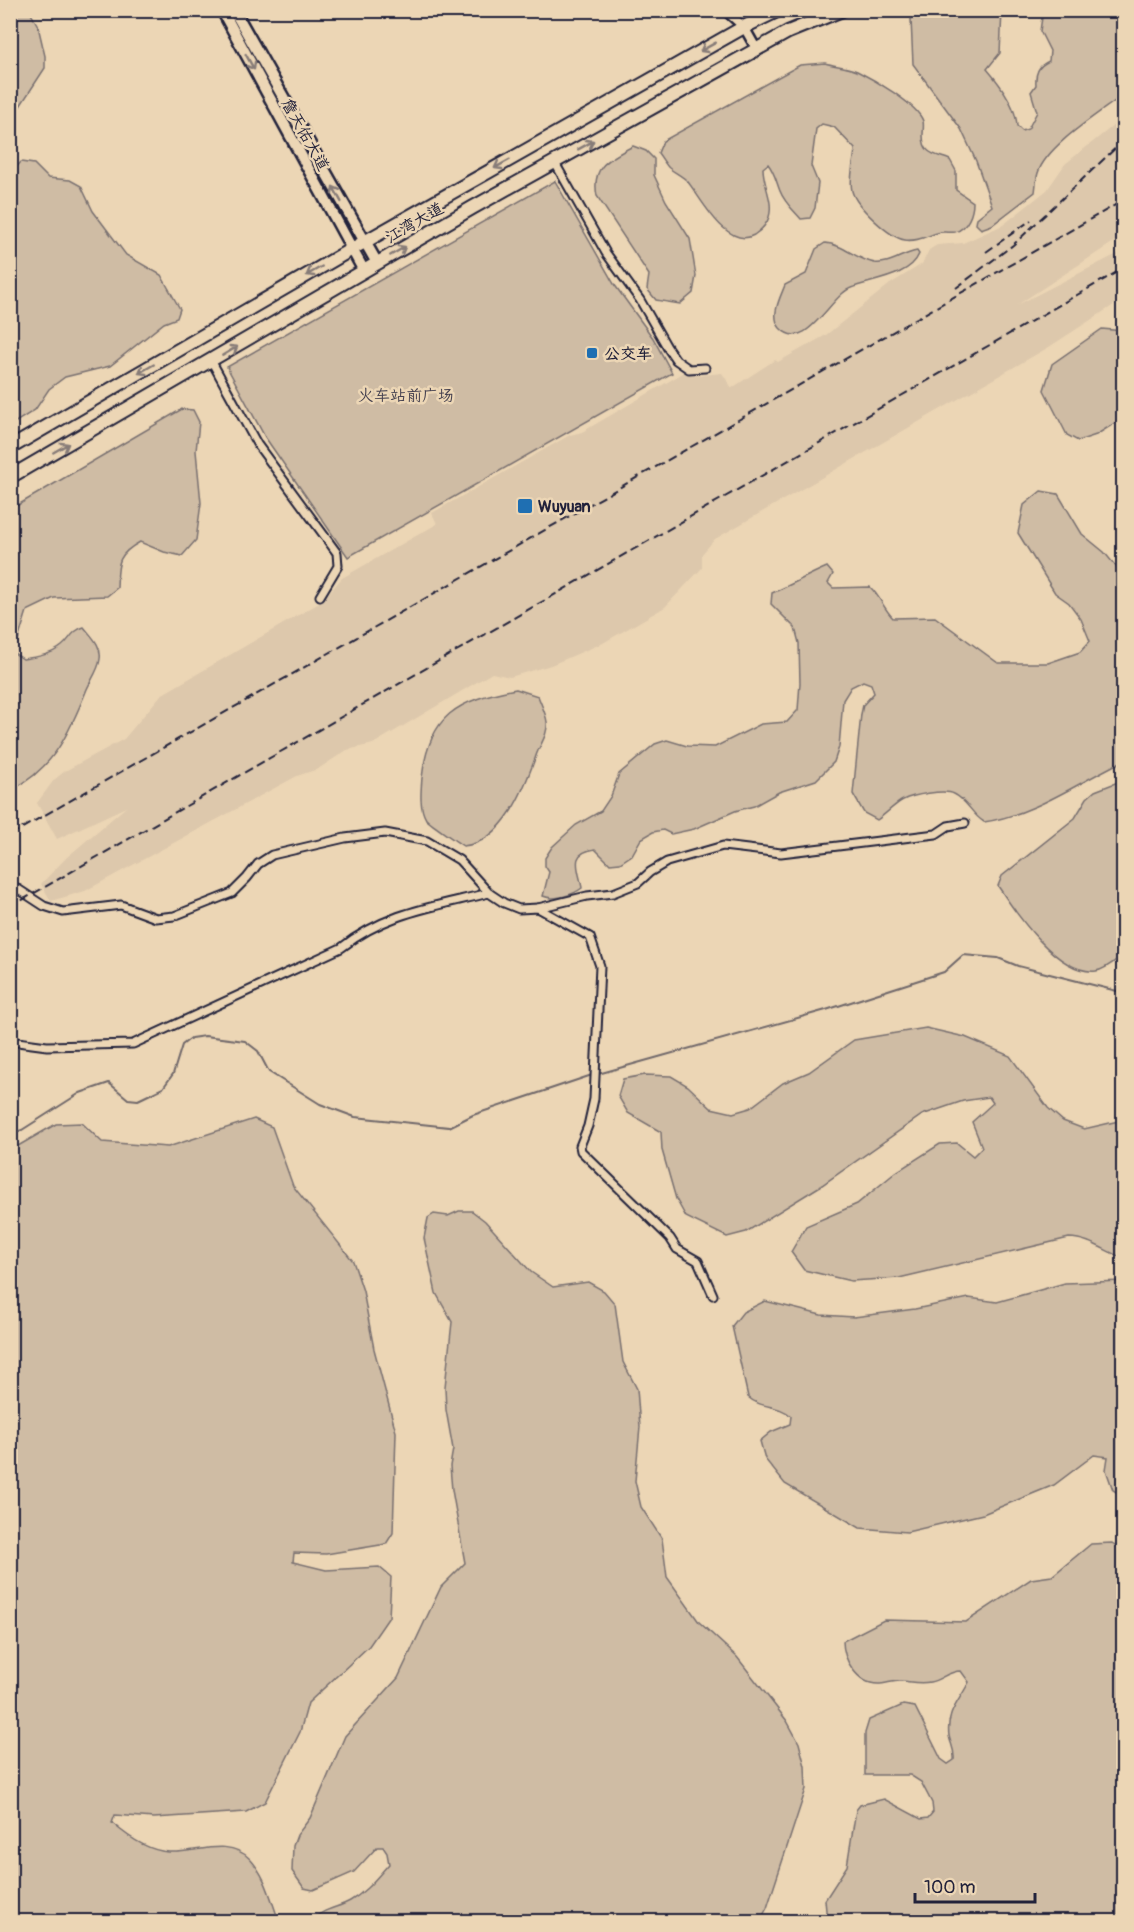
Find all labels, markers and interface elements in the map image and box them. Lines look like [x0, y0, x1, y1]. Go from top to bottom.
one-way arrow [700, 42, 717, 54]
one-way arrow [244, 53, 256, 70]
street label: 詹天佑大道 [277, 95, 333, 174]
one-way arrow [578, 139, 595, 151]
one-way arrow [494, 158, 511, 170]
one-way arrow [331, 186, 343, 203]
street label: 江湾大道 [382, 198, 447, 248]
one-way arrow [389, 245, 406, 257]
one-way arrow [306, 265, 323, 277]
one-way arrow [221, 344, 238, 356]
place label: 公交车 [604, 344, 652, 364]
marker: 公交车 [585, 346, 599, 360]
one-way arrow [138, 364, 155, 376]
park label: 火车站前广场 [358, 386, 454, 406]
one-way arrow [52, 442, 69, 454]
marker: Wuyuan [516, 497, 534, 515]
place label: Wuyuan [538, 497, 591, 517]
scale bar [915, 1866, 1035, 1904]
text: 100 m [924, 1876, 976, 1899]

